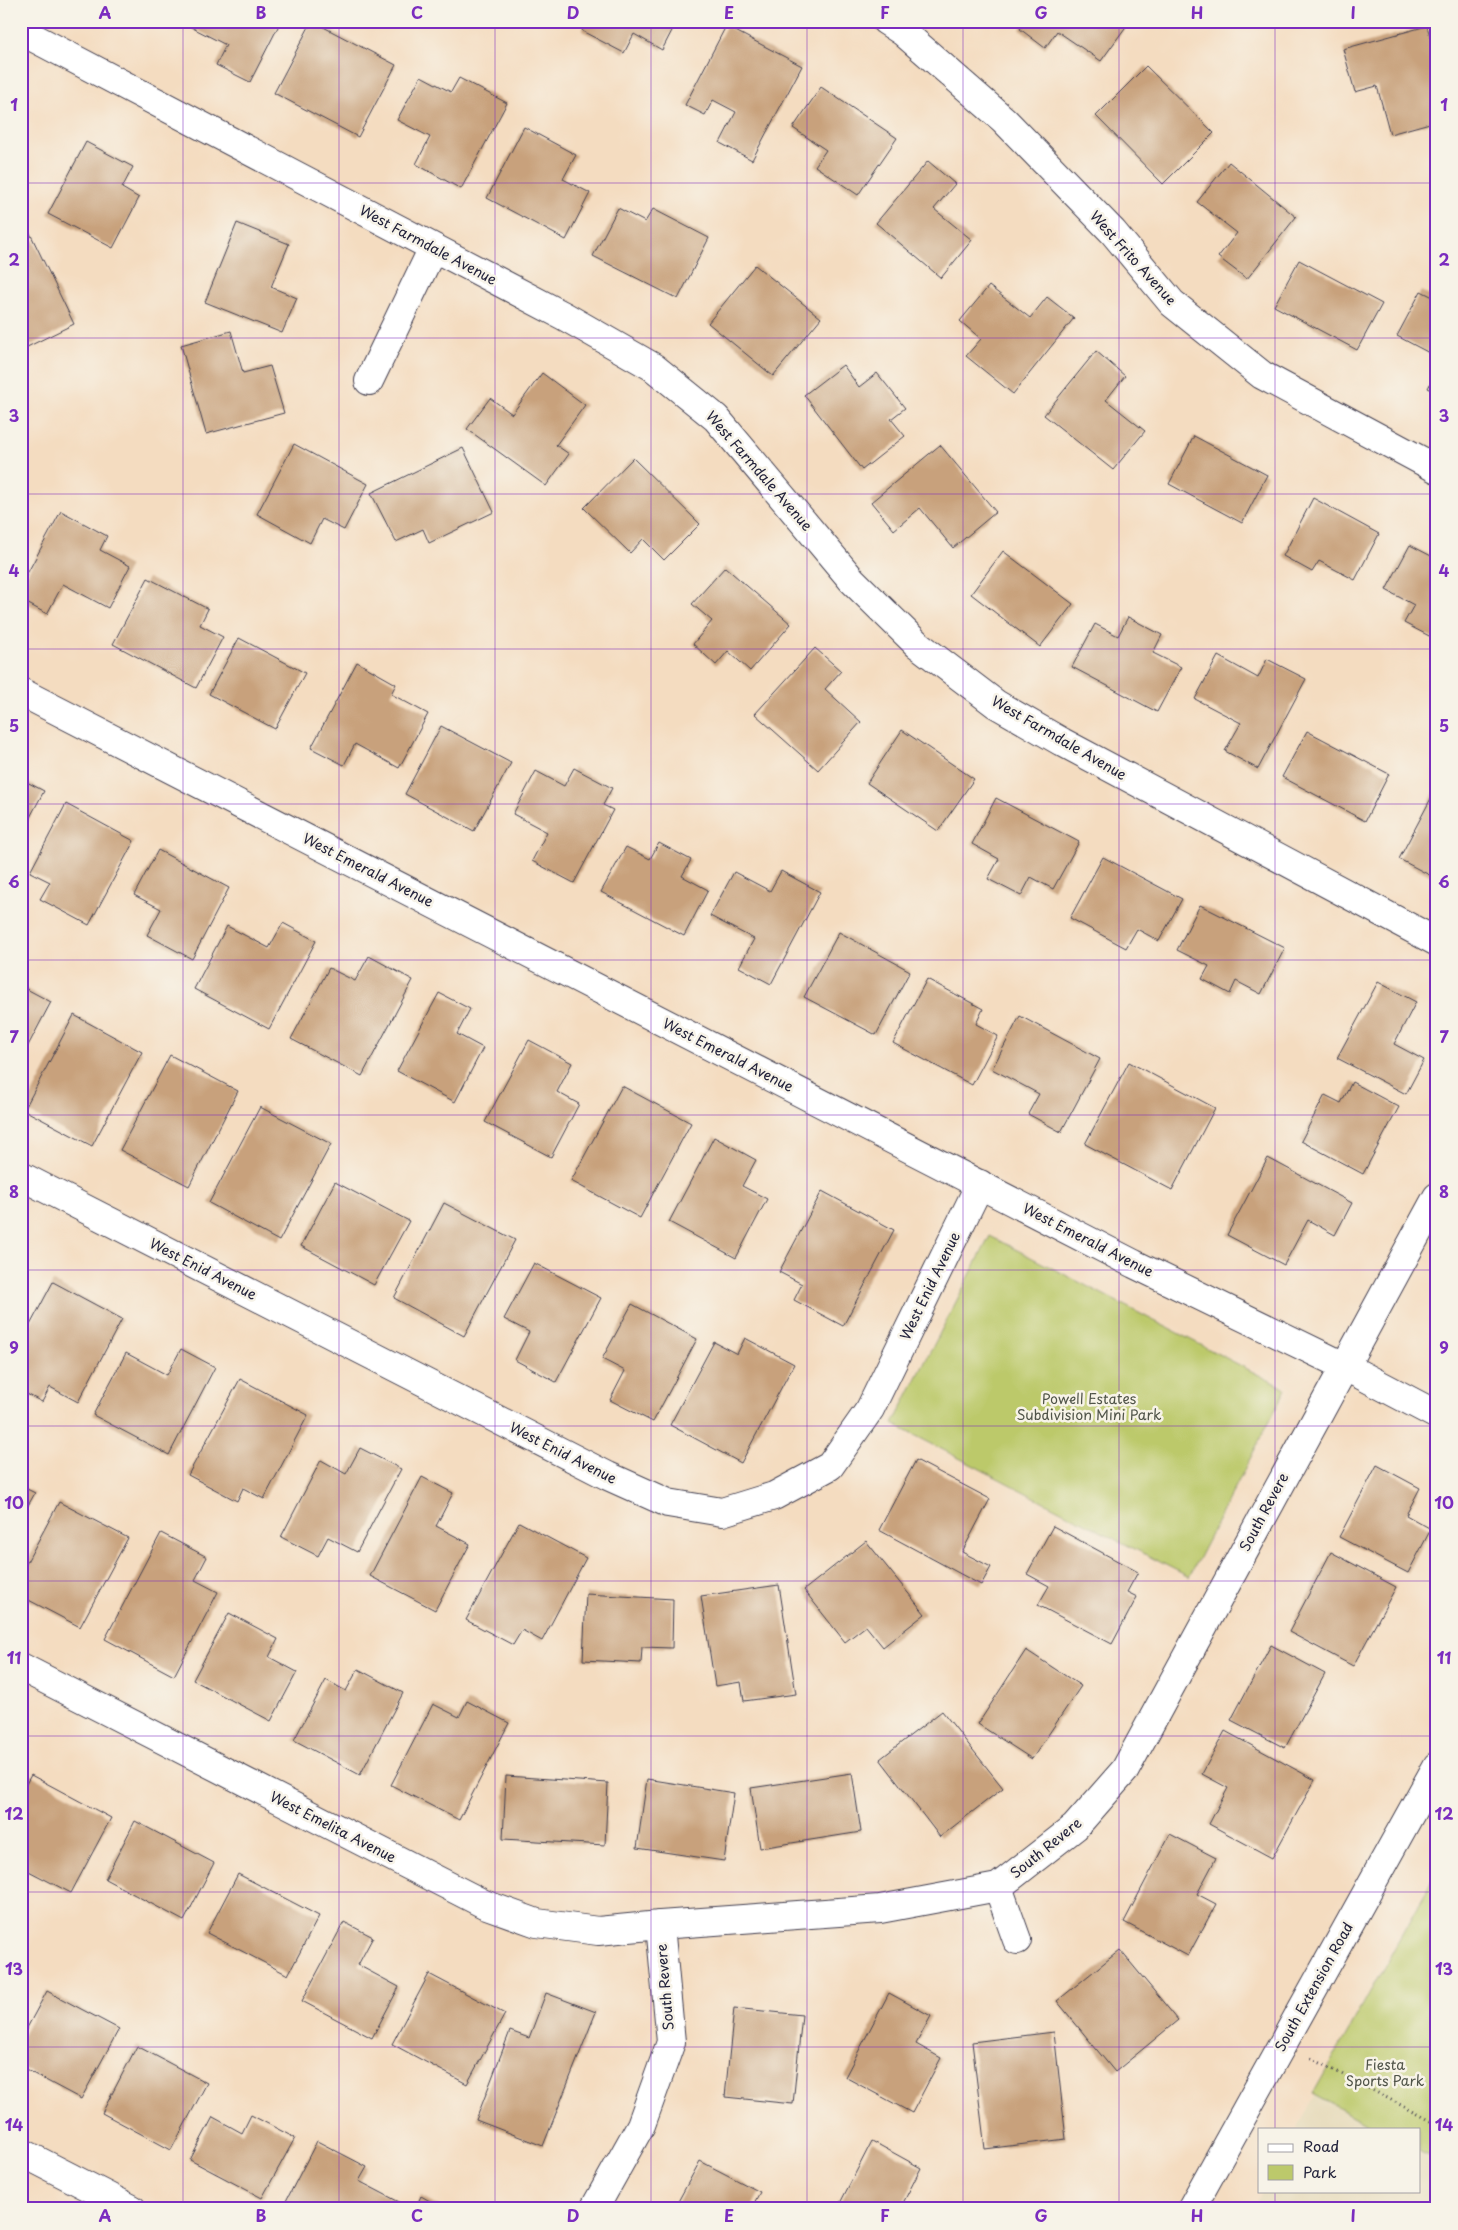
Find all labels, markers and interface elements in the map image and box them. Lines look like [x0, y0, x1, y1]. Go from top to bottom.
text: A [99, 0, 112, 24]
text: B [256, 0, 267, 24]
text: C [411, 0, 423, 24]
text: D [567, 0, 579, 24]
text: E [724, 0, 734, 24]
text: F [880, 0, 890, 24]
text: G [1034, 0, 1048, 24]
text: H [1191, 0, 1203, 24]
text: I [1350, 0, 1356, 24]
text: 1 [10, 92, 18, 116]
text: 1 [1440, 92, 1448, 116]
street label: West Farmdale Avenue [356, 199, 501, 290]
street label: West Frito Avenue [1085, 206, 1182, 310]
text: 2 [8, 247, 20, 271]
text: 2 [1438, 247, 1450, 271]
text: 3 [9, 403, 19, 427]
text: 3 [1439, 403, 1449, 427]
street label: West Farmdale Avenue [701, 406, 818, 536]
text: 4 [9, 558, 20, 582]
text: 4 [1439, 558, 1450, 582]
street label: West Farmdale Avenue [988, 690, 1131, 785]
text: 5 [9, 713, 19, 737]
text: 5 [1439, 713, 1449, 737]
street label: West Emerald Avenue [299, 827, 438, 912]
text: 6 [8, 869, 20, 893]
text: 6 [1438, 869, 1450, 893]
street label: West Emerald Avenue [659, 1012, 798, 1097]
text: 7 [9, 1024, 19, 1048]
text: 7 [1439, 1024, 1449, 1048]
text: 8 [9, 1179, 19, 1203]
text: 8 [1439, 1179, 1449, 1203]
street label: West Emerald Avenue [1019, 1197, 1158, 1282]
street label: West Enid Avenue [894, 1228, 965, 1343]
street label: West Enid Avenue [146, 1232, 261, 1305]
text: 9 [9, 1335, 19, 1359]
text: 9 [1439, 1335, 1449, 1359]
park label: Powell Estates Subdivision Mini Park [1017, 1388, 1162, 1425]
street label: West Enid Avenue [506, 1416, 621, 1489]
street label: South Revere [1234, 1468, 1293, 1555]
text: 10 [4, 1490, 24, 1514]
text: 10 [1434, 1490, 1454, 1514]
text: 11 [7, 1645, 21, 1669]
text: 11 [1437, 1645, 1451, 1669]
street label: West Emelita Avenue [267, 1786, 400, 1868]
text: 12 [5, 1801, 23, 1825]
text: 12 [1435, 1801, 1453, 1825]
street label: South Revere [1005, 1812, 1086, 1883]
street label: South Extension Road [1269, 1918, 1358, 2055]
street label: South Revere [650, 1943, 679, 2031]
text: 13 [5, 1956, 23, 1980]
text: 13 [1435, 1956, 1453, 1980]
park label: Fiesta Sports Park [1346, 2054, 1425, 2091]
text: 14 [5, 2112, 23, 2136]
text: 14 [1435, 2112, 1453, 2136]
legend [1258, 2128, 1420, 2192]
text: Road [1303, 2134, 1339, 2157]
text: Park [1303, 2160, 1337, 2183]
text: A [99, 2203, 112, 2227]
text: B [256, 2203, 267, 2227]
text: C [411, 2203, 423, 2227]
text: D [567, 2203, 579, 2227]
text: E [724, 2203, 734, 2227]
text: F [880, 2203, 890, 2227]
text: G [1034, 2203, 1048, 2227]
text: H [1191, 2203, 1203, 2227]
text: I [1350, 2203, 1356, 2227]

